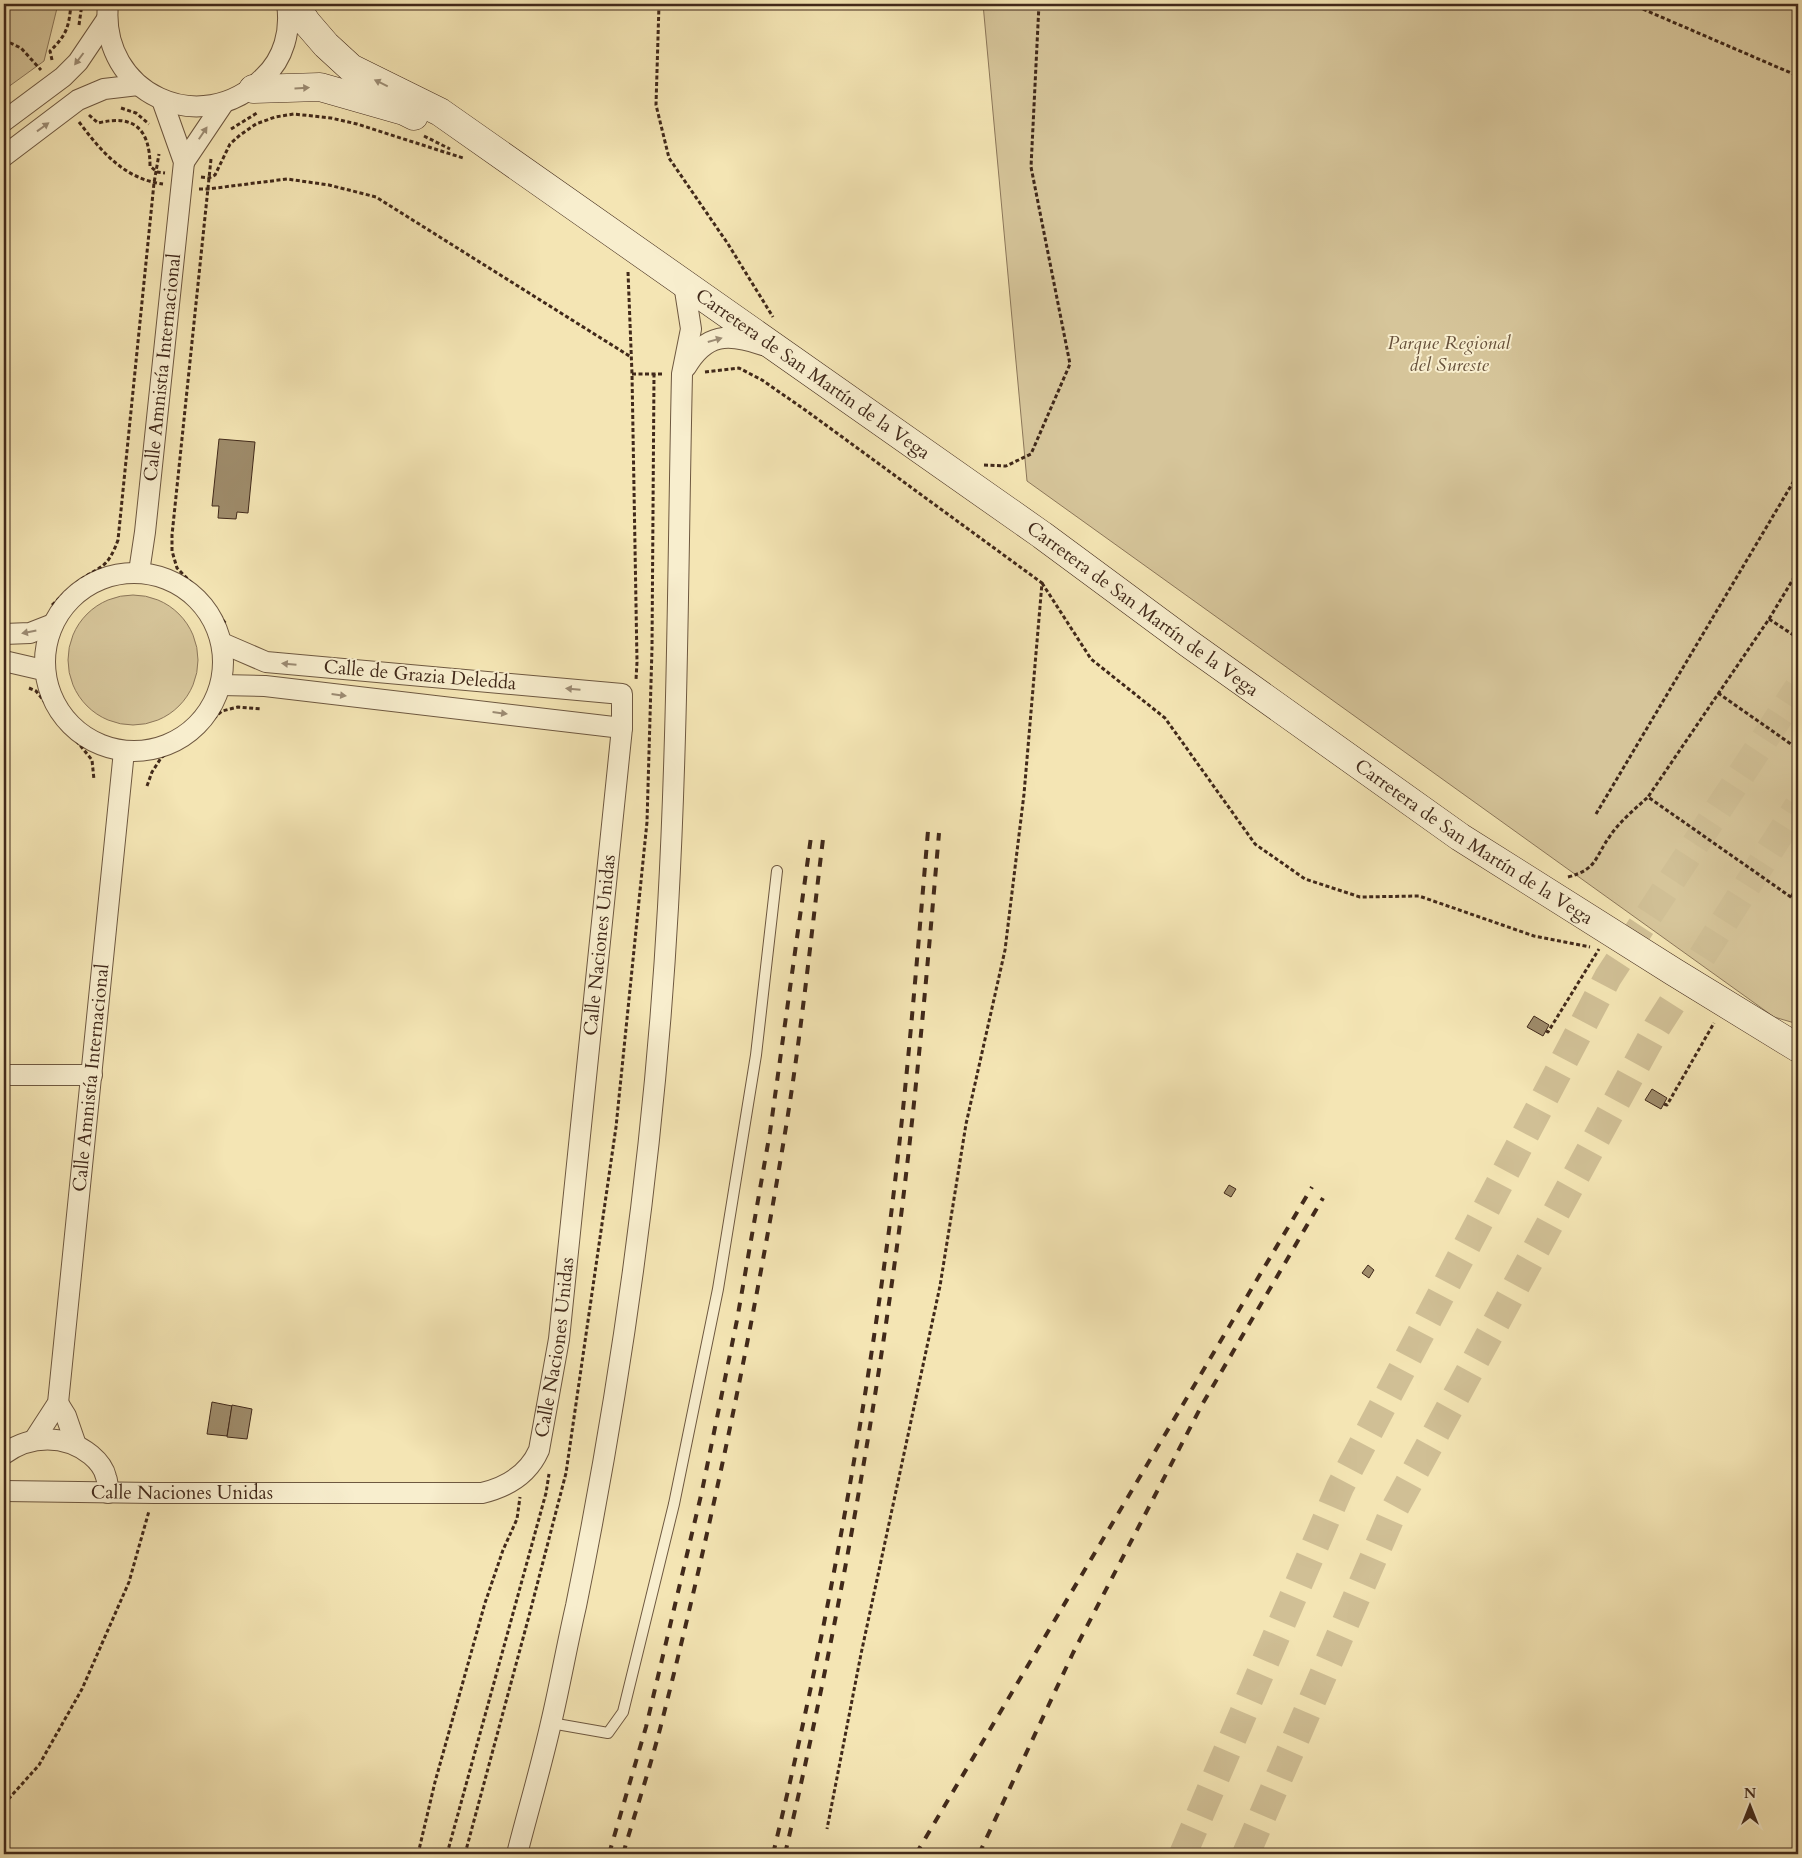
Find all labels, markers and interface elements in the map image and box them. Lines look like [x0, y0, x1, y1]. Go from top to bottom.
one-way arrow [74, 52, 85, 65]
one-way arrow [374, 79, 388, 87]
one-way arrow [294, 83, 310, 91]
one-way arrow [36, 122, 50, 132]
one-way arrow [198, 126, 208, 140]
street label: Calle Amnistía Internacional [137, 252, 187, 483]
street label: Carretera de San Martín de la Vega [690, 282, 936, 466]
park label: Parque Regional del Sureste [1388, 330, 1511, 378]
one-way arrow [708, 336, 723, 344]
street label: Carretera de San Martín de la Vega [1022, 515, 1264, 702]
one-way arrow [20, 628, 36, 636]
street label: Calle de Grazia Deledda [323, 654, 517, 696]
one-way arrow [281, 659, 297, 667]
one-way arrow [565, 685, 581, 693]
one-way arrow [331, 691, 347, 699]
one-way arrow [492, 709, 508, 717]
street label: Carretera de San Martín de la Vega [1349, 753, 1598, 931]
street label: Calle Naciones Unidas [577, 853, 622, 1037]
street label: Calle Amnistía Internacional [66, 962, 115, 1193]
street label: Calle Naciones Unidas [528, 1256, 580, 1440]
street label: Calle Naciones Unidas [91, 1479, 273, 1506]
north arrow [1724, 1780, 1774, 1830]
text: N [1744, 1784, 1756, 1803]

